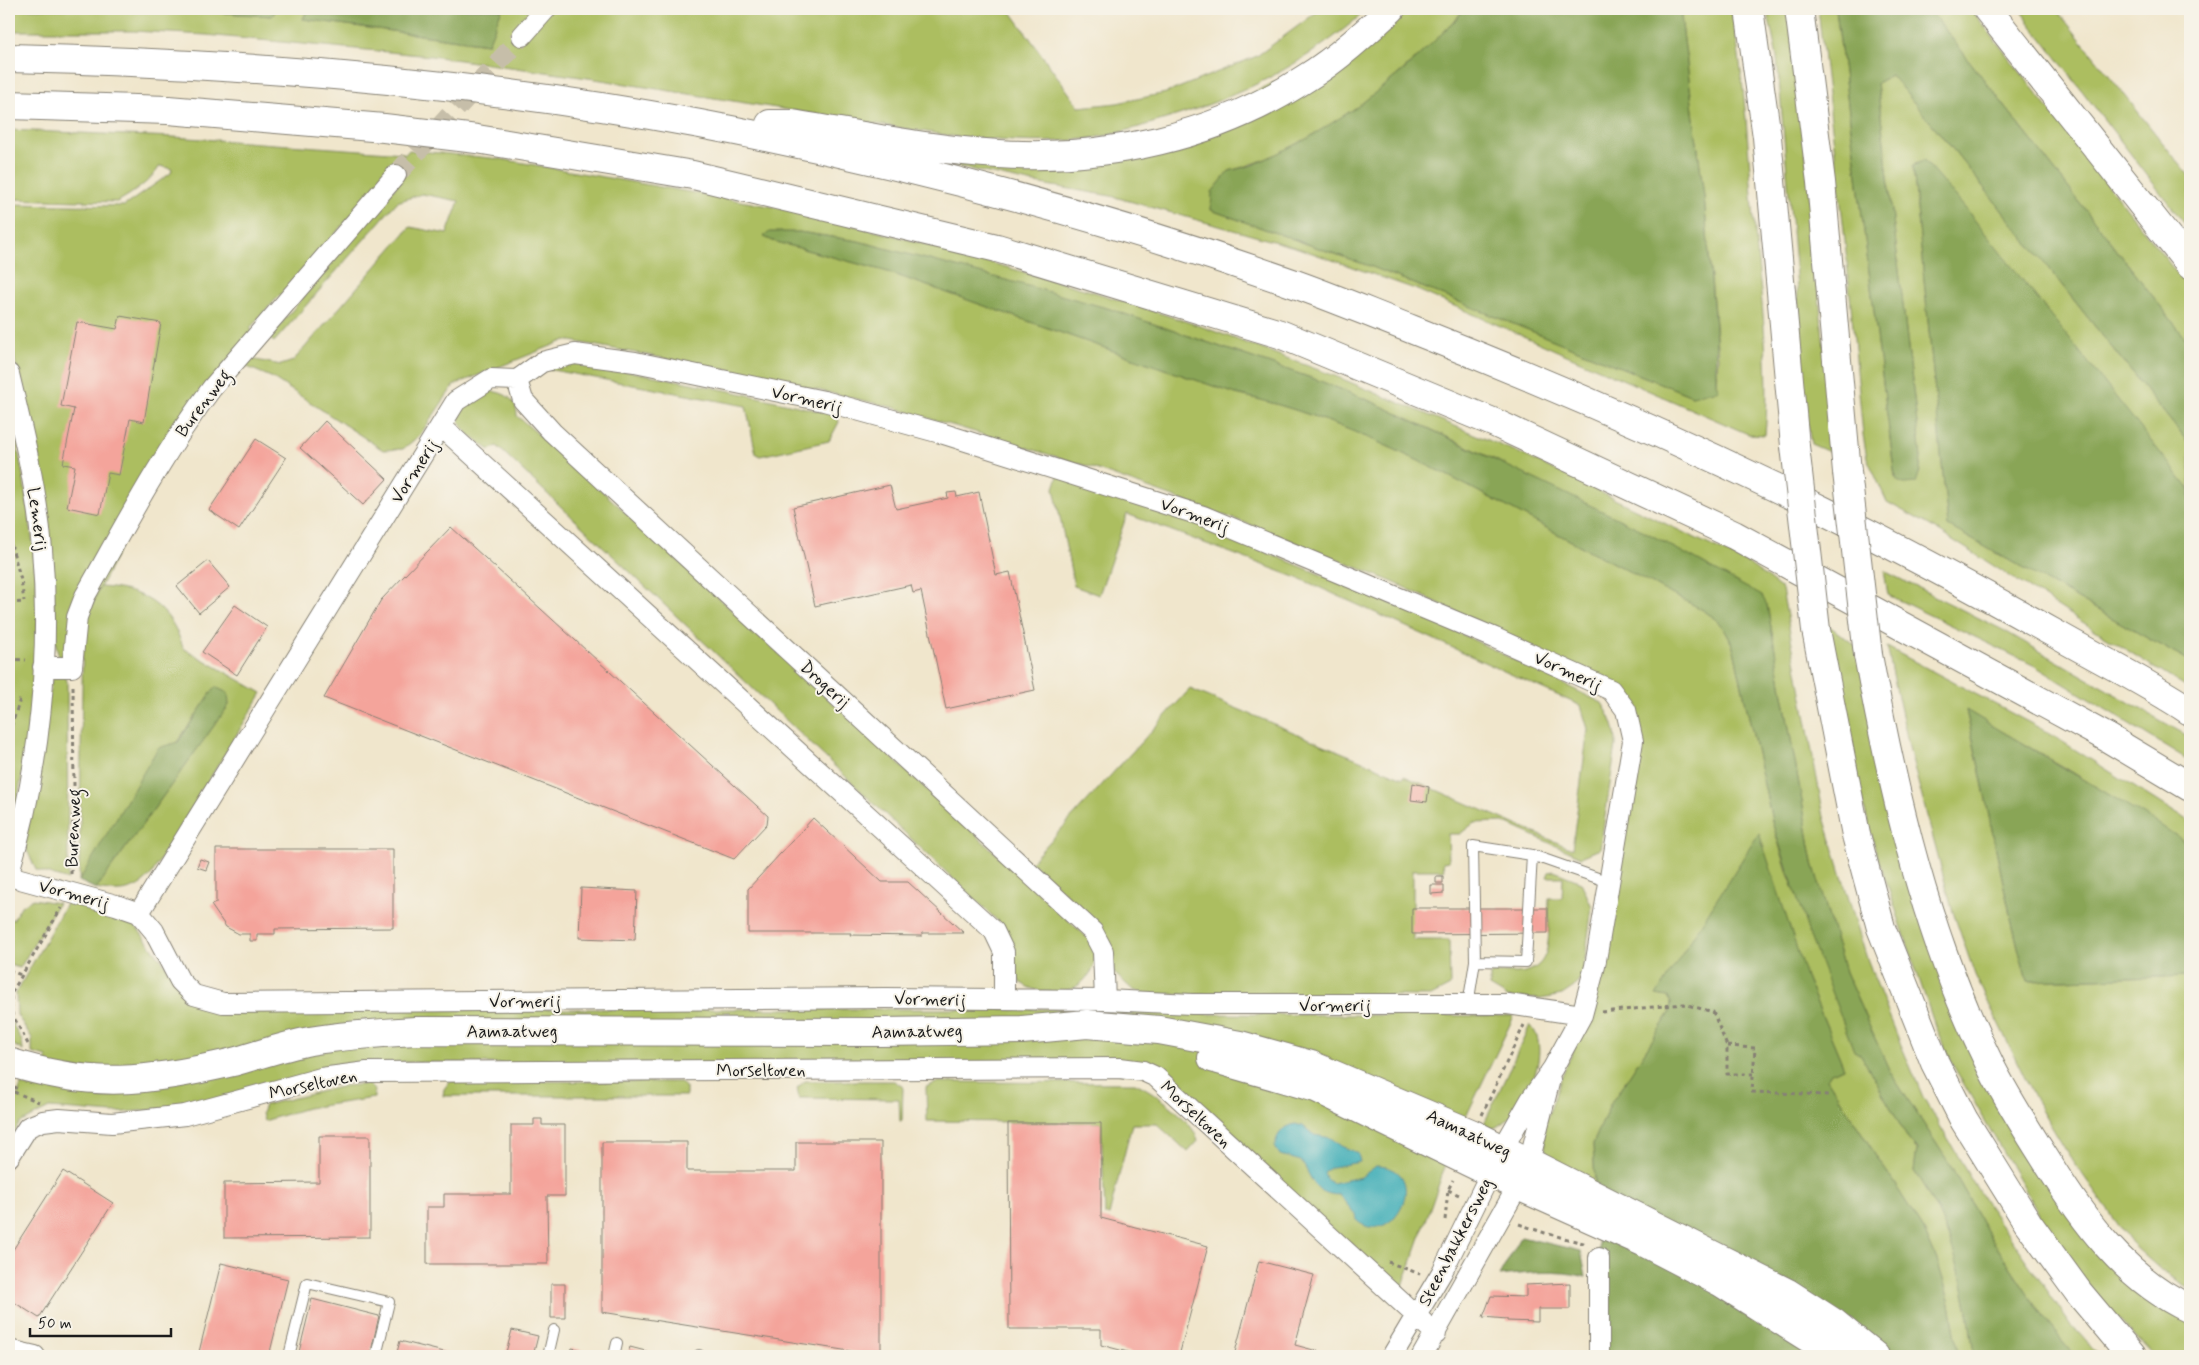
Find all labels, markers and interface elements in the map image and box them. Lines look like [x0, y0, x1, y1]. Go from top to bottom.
street label: Burenweg [170, 365, 239, 444]
street label: Vormerij [769, 380, 845, 420]
street label: Vormerij [385, 435, 444, 508]
street label: Lemerij [21, 486, 53, 552]
street label: Vormerij [1157, 492, 1233, 540]
street label: Vormerij [1530, 646, 1605, 698]
street label: Drogerij [794, 655, 854, 714]
street label: Burenweg [61, 788, 89, 868]
street label: Vormerij [36, 874, 112, 916]
street label: Vormerij [894, 987, 966, 1013]
street label: Vormerij [489, 990, 561, 1014]
street label: Vormerij [1299, 994, 1371, 1018]
street label: Aamaatweg [871, 1019, 963, 1045]
street label: Aamaatweg [466, 1020, 558, 1044]
street label: Morseltoven [716, 1059, 806, 1083]
street label: Morseltoven [267, 1064, 359, 1106]
street label: Morseltoven [1154, 1075, 1236, 1154]
street label: Aamaatweg [1422, 1104, 1515, 1164]
street label: Steenbakkersweg [1413, 1174, 1499, 1311]
scale bar [30, 1305, 171, 1337]
text: 50 m [38, 1314, 72, 1334]

